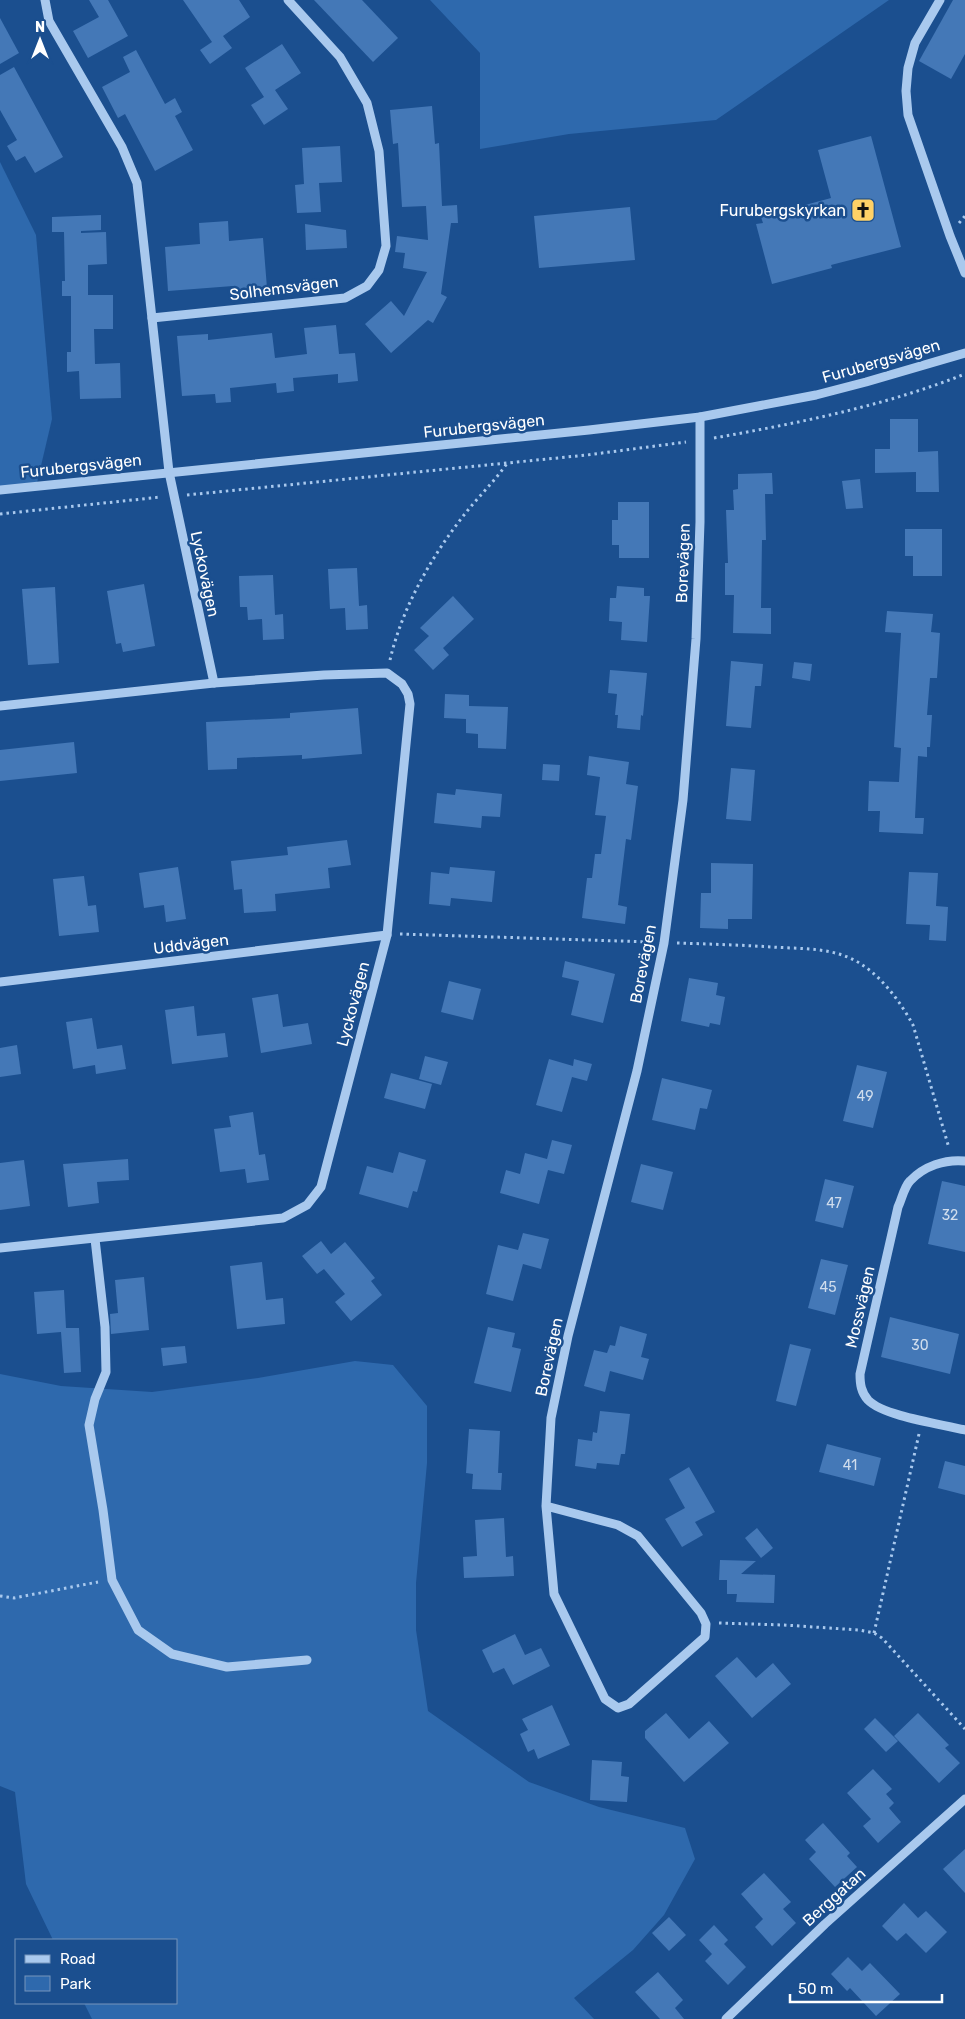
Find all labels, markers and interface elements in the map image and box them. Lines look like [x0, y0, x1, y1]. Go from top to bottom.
north arrow [15, 15, 65, 65]
text: N [35, 19, 45, 36]
church icon: Furubergskyrkan [850, 197, 876, 223]
place label: Furubergskyrkan [720, 201, 846, 220]
street label: Solhemsvägen [229, 272, 339, 304]
street label: Furubergsvägen [820, 335, 942, 387]
street label: Furubergsvägen [422, 410, 546, 442]
street label: Furubergsvägen [19, 450, 143, 482]
street label: Borevägen [672, 523, 694, 603]
street label: Lyckovägen [187, 529, 223, 619]
street label: Borevägen [626, 923, 660, 1005]
street label: Uddvägen [152, 930, 230, 958]
street label: Lyckovägen [333, 959, 373, 1049]
house number: 49 [857, 1088, 873, 1105]
house number: 47 [826, 1195, 842, 1212]
house number: 32 [942, 1207, 958, 1224]
street label: Mossvägen [841, 1264, 879, 1350]
house number: 45 [819, 1279, 837, 1296]
street label: Borevägen [531, 1316, 567, 1398]
house number: 30 [911, 1337, 929, 1354]
house number: 41 [843, 1457, 857, 1474]
street label: Berggatan [799, 1864, 869, 1930]
legend [15, 1939, 178, 2004]
text: Road [60, 1950, 96, 1968]
scale bar [790, 1972, 942, 2004]
text: Park [60, 1975, 91, 1993]
text: 50 m [798, 1980, 833, 1998]

